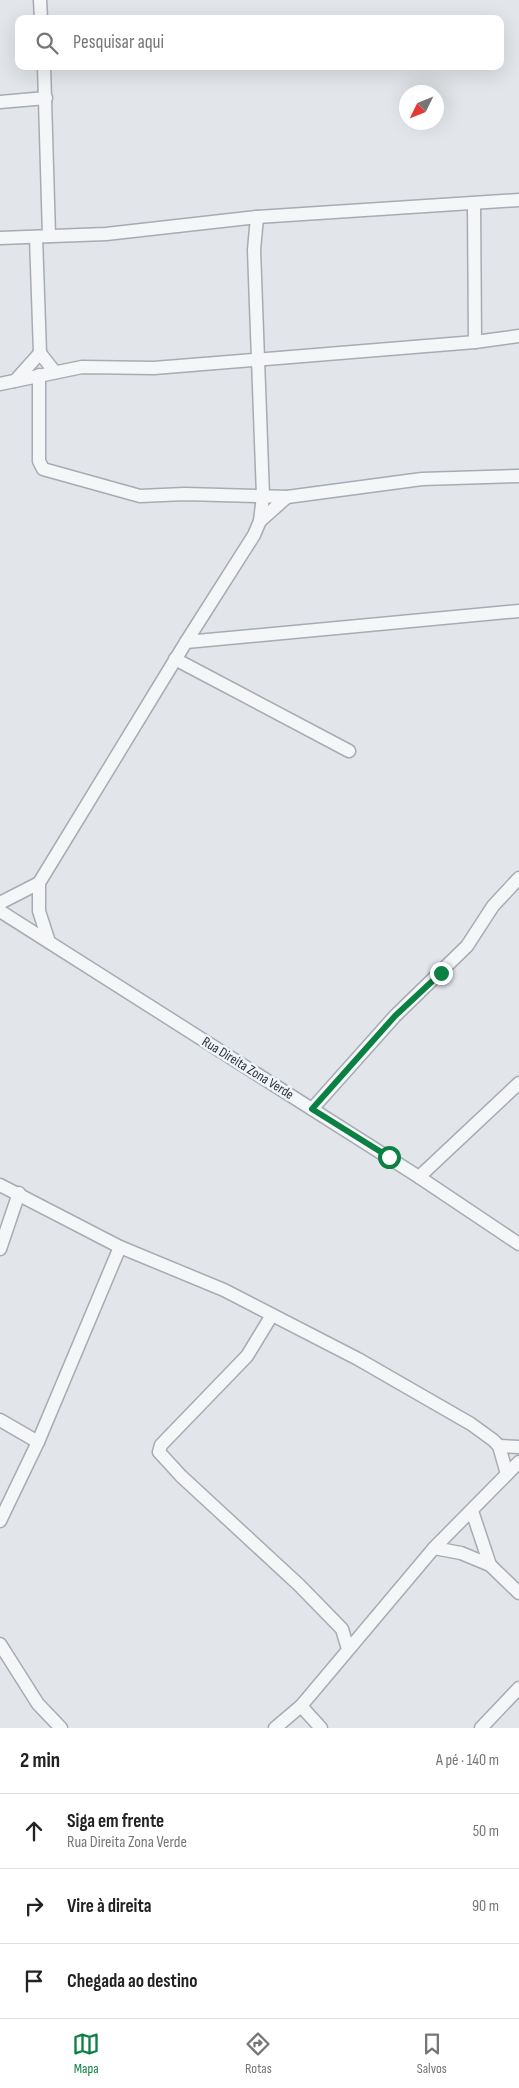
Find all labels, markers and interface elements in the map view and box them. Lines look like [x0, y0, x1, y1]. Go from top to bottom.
search box [15, 15, 504, 70]
icon: search [33, 29, 61, 57]
text: Pesquisar aqui [73, 31, 164, 54]
north arrow [399, 85, 444, 130]
route end [430, 962, 453, 985]
street label: Rua Direita Zona Verde [199, 1033, 297, 1103]
route start [378, 1146, 401, 1169]
text: 2 min [20, 1748, 60, 1773]
text: A pé · 140 m [436, 1751, 499, 1770]
text: Siga em frente [67, 1810, 164, 1833]
icon: ahead [20, 1817, 48, 1845]
text: 50 m [473, 1822, 499, 1841]
text: Rua Direita Zona Verde [67, 1833, 187, 1852]
icon: right [20, 1892, 48, 1920]
text: Vire à direita [67, 1895, 151, 1918]
text: 90 m [472, 1897, 499, 1916]
icon: arrive [20, 1967, 48, 1995]
text: Chegada ao destino [67, 1970, 197, 1993]
tab: Mapa [72, 2030, 100, 2077]
tab: Rotas [244, 2030, 272, 2077]
tab: Salvos [417, 2030, 447, 2077]

